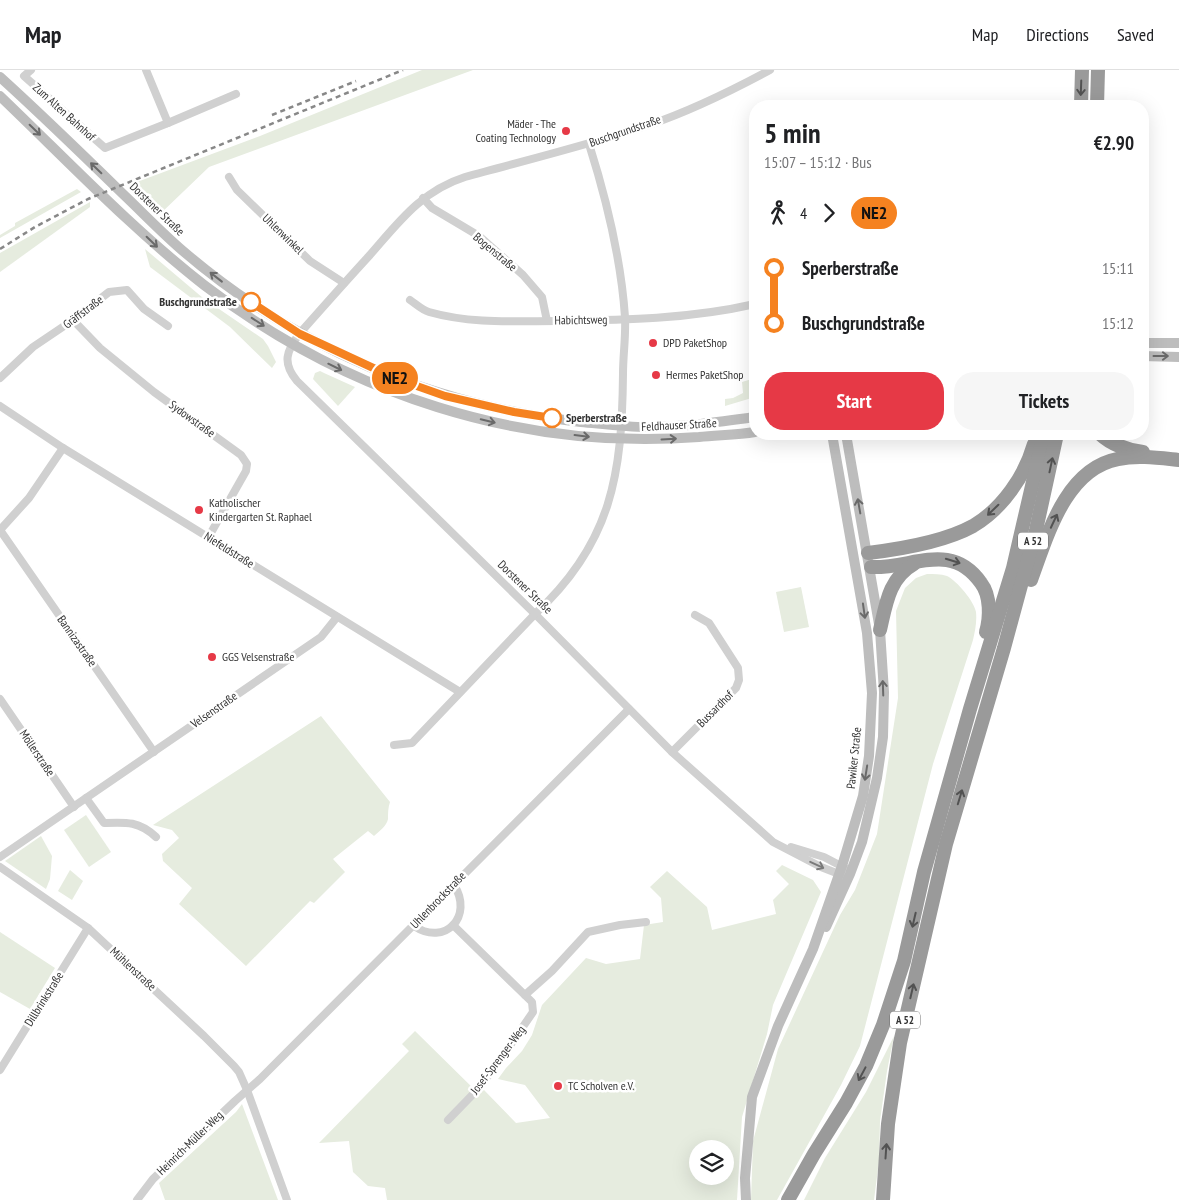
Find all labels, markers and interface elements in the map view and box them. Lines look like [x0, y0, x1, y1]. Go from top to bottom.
text: Map [25, 19, 62, 50]
text: Map [972, 23, 998, 46]
text: Directions [1026, 23, 1089, 46]
text: Saved [1117, 23, 1154, 46]
street label: Zum Alten Bahnhof [30, 80, 99, 144]
one-way arrow [1077, 80, 1086, 96]
street label: Buschgrundstraße [587, 111, 663, 150]
text: 5 min [764, 114, 821, 151]
place label: Mäder - The Coating Technology [476, 116, 556, 145]
one-way arrow [29, 124, 41, 136]
marker: Mäder - The Coating Technology [560, 125, 572, 137]
text: €2.90 [1094, 131, 1134, 155]
text: 15:07 – 15:12 · Bus [764, 152, 872, 172]
one-way arrow [90, 161, 102, 174]
street label: Dorstener Straße [127, 179, 188, 239]
icon: walk [764, 199, 792, 227]
icon: forward [815, 199, 843, 227]
text: NE2 [861, 201, 887, 224]
text: 4 [800, 203, 807, 223]
street label: Uhlenwinkel [260, 210, 307, 257]
street label: Bogenstraße [470, 229, 520, 274]
one-way arrow [146, 236, 159, 248]
text: Sperberstraße [802, 256, 899, 280]
text: 15:11 [1102, 258, 1134, 278]
one-way arrow [210, 271, 223, 282]
street label: Gräffstraße [60, 292, 106, 332]
marker: Buschgrundstraße [241, 292, 261, 312]
place label: Buschgrundstraße [159, 294, 237, 309]
text: Buschgrundstraße [802, 311, 925, 335]
street label: Habichtsweg [554, 312, 608, 327]
text: 15:12 [1102, 313, 1134, 333]
one-way arrow [251, 317, 265, 327]
place label: DPD PaketShop [663, 335, 727, 350]
marker: DPD PaketShop [647, 337, 659, 349]
one-way arrow [1152, 351, 1169, 361]
line badge: NE2 [366, 362, 424, 394]
one-way arrow [327, 363, 342, 372]
text: NE2 [382, 366, 408, 389]
place label: Hermes PaketShop [666, 367, 744, 382]
marker: Hermes PaketShop [650, 369, 662, 381]
button: Start [764, 372, 944, 430]
button: Tickets [954, 372, 1134, 430]
street label: Sydowstraße [166, 397, 218, 440]
marker: Sperberstraße [542, 408, 562, 428]
place label: Sperberstraße [566, 410, 627, 425]
street label: Feldhauser Straße [641, 415, 717, 434]
one-way arrow [479, 417, 495, 426]
one-way arrow [574, 431, 590, 441]
one-way arrow [661, 434, 677, 443]
one-way arrow [1046, 457, 1056, 473]
place label: Katholischer Kindergarten St. Raphael [209, 495, 312, 524]
one-way arrow [854, 498, 864, 514]
marker: Katholischer Kindergarten St. Raphael [193, 504, 205, 516]
one-way arrow [987, 504, 999, 516]
one-way arrow [1049, 514, 1059, 529]
street label: Niefeldstraße [201, 528, 257, 571]
road number: A 52 [1018, 532, 1048, 550]
street label: Dorstener Straße [495, 557, 556, 617]
one-way arrow [945, 557, 961, 567]
one-way arrow [859, 602, 869, 618]
street label: Bannizastraße [54, 612, 100, 669]
place label: GGS Velsenstraße [222, 649, 295, 664]
marker: GGS Velsenstraße [206, 651, 218, 663]
one-way arrow [878, 681, 888, 697]
street label: Bussardhof [693, 687, 737, 730]
street label: Velsenstraße [187, 688, 240, 732]
street label: Pawiker Straße [843, 726, 864, 790]
street label: Möllerstraße [16, 727, 58, 779]
one-way arrow [861, 764, 871, 780]
one-way arrow [955, 789, 965, 805]
one-way arrow [809, 861, 824, 871]
street label: Uhlenbrockstraße [407, 868, 469, 931]
one-way arrow [909, 912, 918, 928]
street label: Mühlenstraße [107, 944, 159, 994]
street label: Dillbrinkstraße [21, 969, 66, 1029]
one-way arrow [908, 984, 917, 1000]
road number: A 52 [890, 1012, 920, 1028]
street label: Josef-Sprenger-Weg [466, 1022, 528, 1098]
one-way arrow [857, 1066, 867, 1081]
place label: TC Scholven e.V. [568, 1078, 634, 1093]
marker: TC Scholven e.V. [552, 1080, 564, 1092]
street label: Heinrich-Müller-Weg [154, 1107, 226, 1178]
map controls [689, 1140, 734, 1185]
button: layers [689, 1140, 734, 1185]
one-way arrow [882, 1144, 891, 1160]

